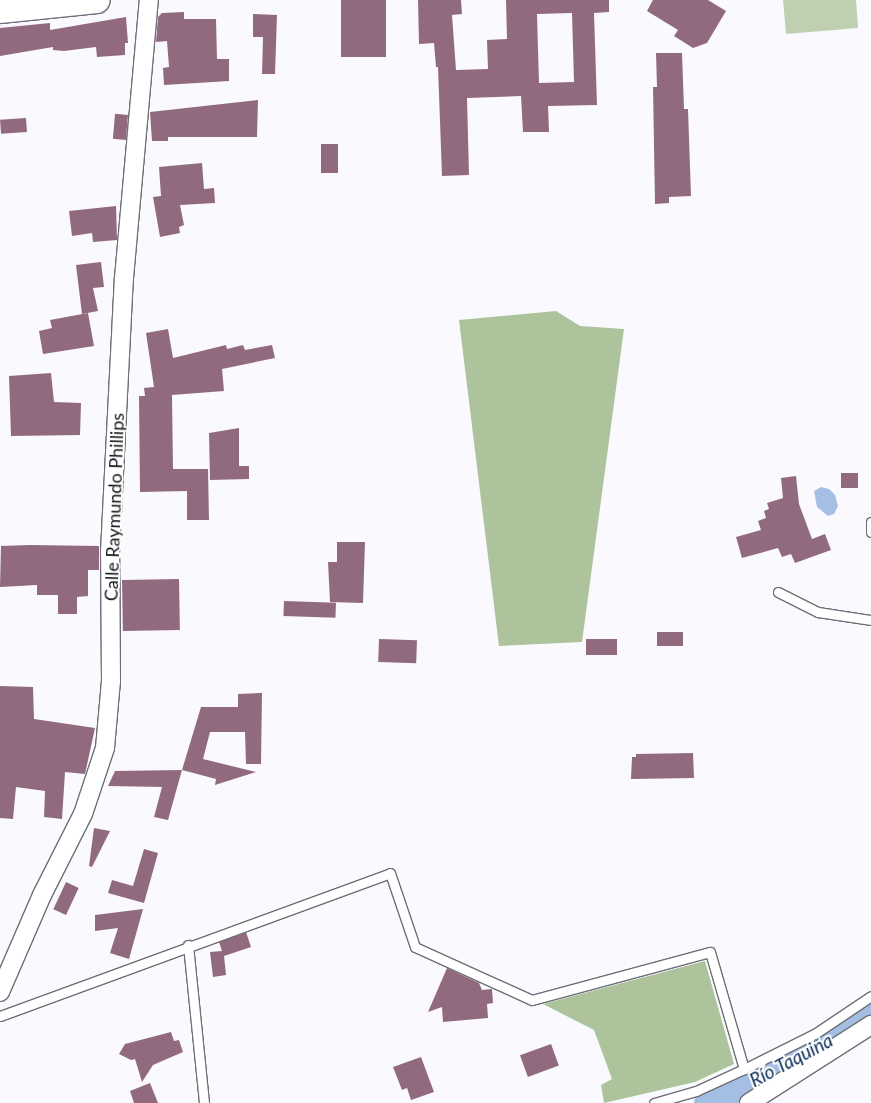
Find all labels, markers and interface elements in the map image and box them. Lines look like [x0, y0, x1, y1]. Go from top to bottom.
street label: Calle Raymundo Phillips [100, 413, 128, 601]
water label: Río Taquiña [745, 1028, 837, 1092]

